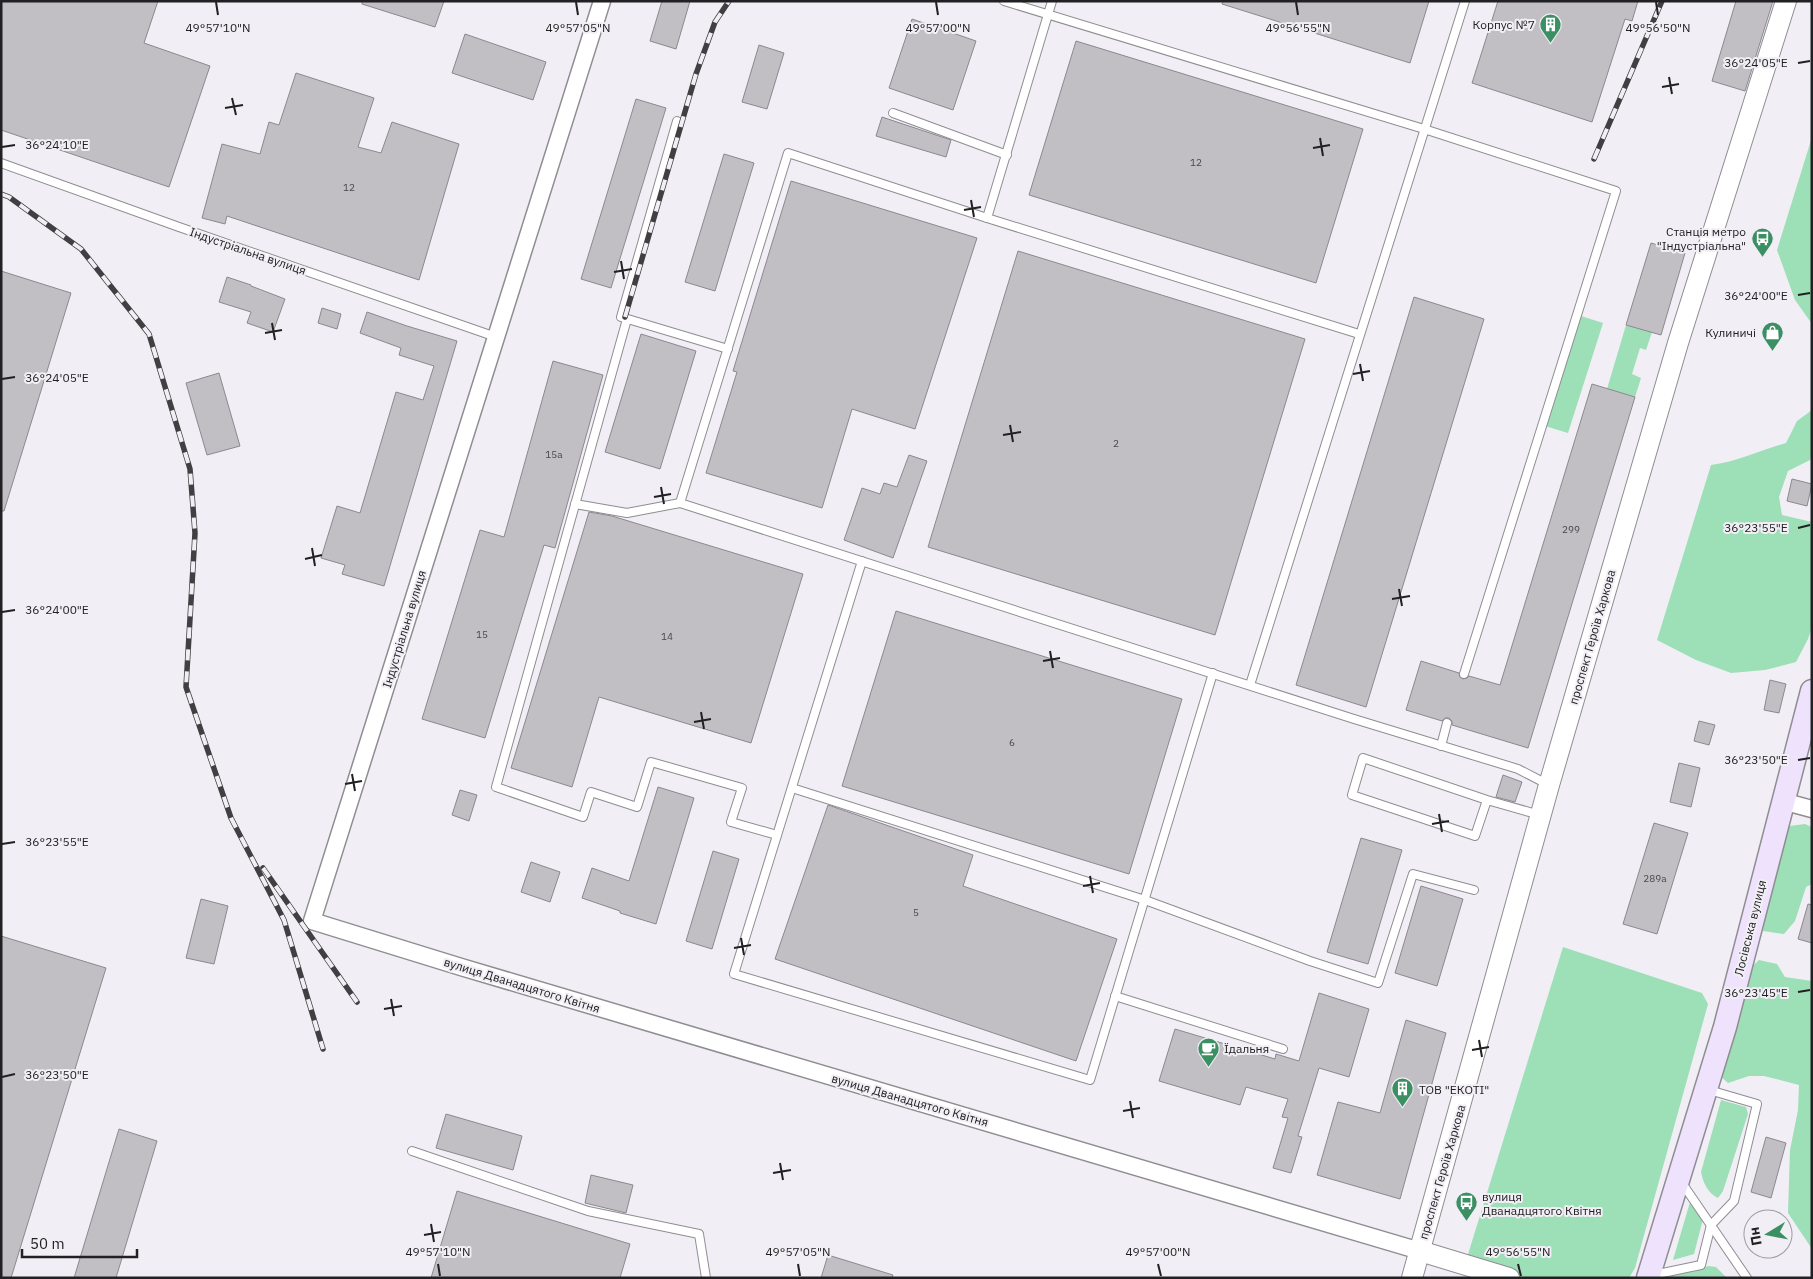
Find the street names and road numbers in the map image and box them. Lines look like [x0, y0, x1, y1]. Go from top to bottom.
street label: Індустріальна вулиця [188, 224, 308, 278]
street label: проспект Героїв Харкова [1566, 567, 1619, 706]
street label: Індустріальна вулиця [379, 568, 429, 690]
street label: Лосівська вулиця [1731, 878, 1769, 978]
street label: вулиця Дванадцятого Квітня [442, 954, 602, 1016]
street label: вулиця Дванадцятого Квітня [830, 1070, 990, 1130]
street label: проспект Героїв Харкова [1416, 1102, 1469, 1241]

